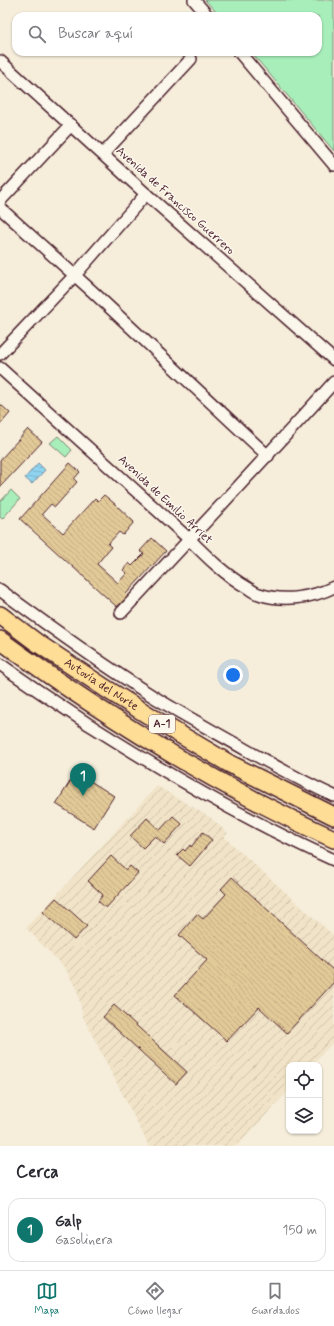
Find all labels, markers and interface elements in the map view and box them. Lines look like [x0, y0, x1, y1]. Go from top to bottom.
search box [12, 12, 322, 56]
icon: search [26, 23, 48, 45]
text: Buscar aquí [58, 24, 133, 44]
street label: Avenida de Francisco Guerrero [112, 143, 238, 259]
street label: Avenida de Emilio Arriet [114, 452, 216, 548]
street label: Autovía del Norte [61, 655, 141, 715]
your location [223, 665, 243, 685]
road number: A-1 [149, 715, 175, 733]
pin: 1 [70, 763, 96, 796]
map controls [286, 1062, 322, 1134]
button: locate [286, 1062, 322, 1098]
button: layers [286, 1098, 322, 1134]
text: Cerca [16, 1161, 59, 1183]
text: Galp [55, 1212, 82, 1232]
text: 1 [27, 1222, 33, 1239]
text: 150 m [283, 1222, 317, 1239]
text: Gasolinera [55, 1232, 113, 1249]
tab: Mapa [34, 1280, 59, 1318]
tab: Cómo llegar [128, 1280, 183, 1318]
tab: Guardados [251, 1280, 300, 1318]

